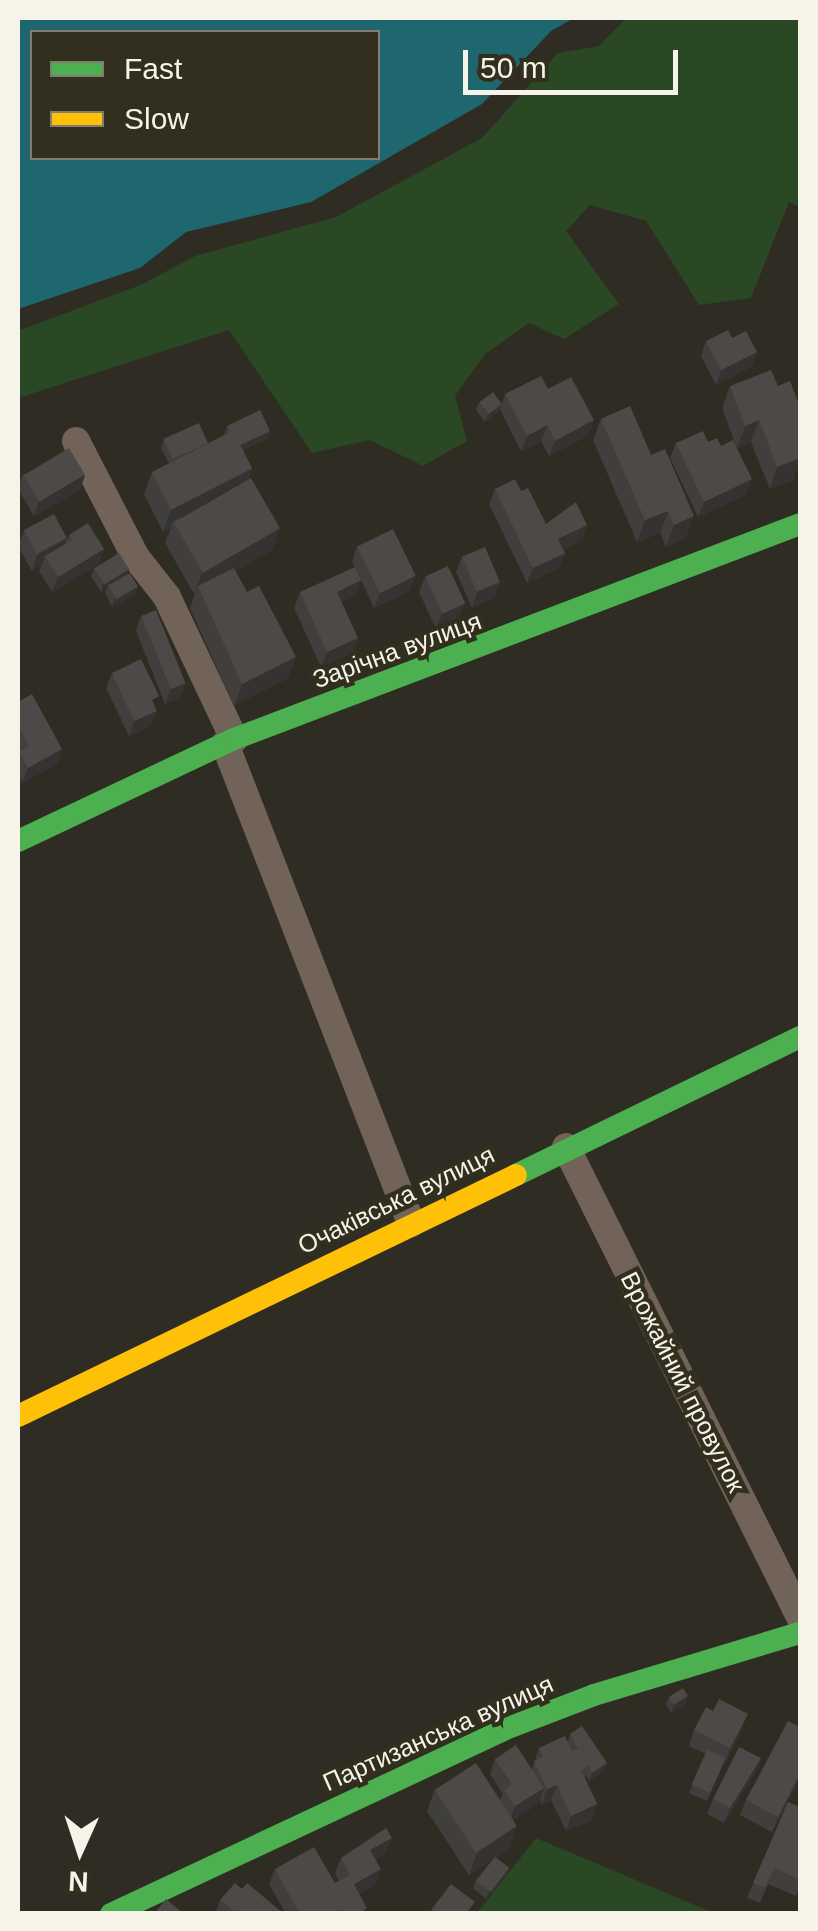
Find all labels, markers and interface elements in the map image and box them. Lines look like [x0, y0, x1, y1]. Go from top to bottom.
legend [30, 30, 380, 160]
scale bar [468, 30, 683, 92]
text: 50 m [480, 51, 547, 84]
text: Fast [124, 52, 182, 85]
text: Slow [124, 102, 189, 135]
street label: Зарічна вулиця [309, 606, 485, 694]
street label: Очаківська вулиця [293, 1139, 499, 1261]
street label: Врожайний провулок [614, 1267, 752, 1497]
street label: Партизанська вулиця [318, 1669, 558, 1797]
north arrow [30, 1801, 130, 1901]
text: N [67, 1865, 89, 1897]

